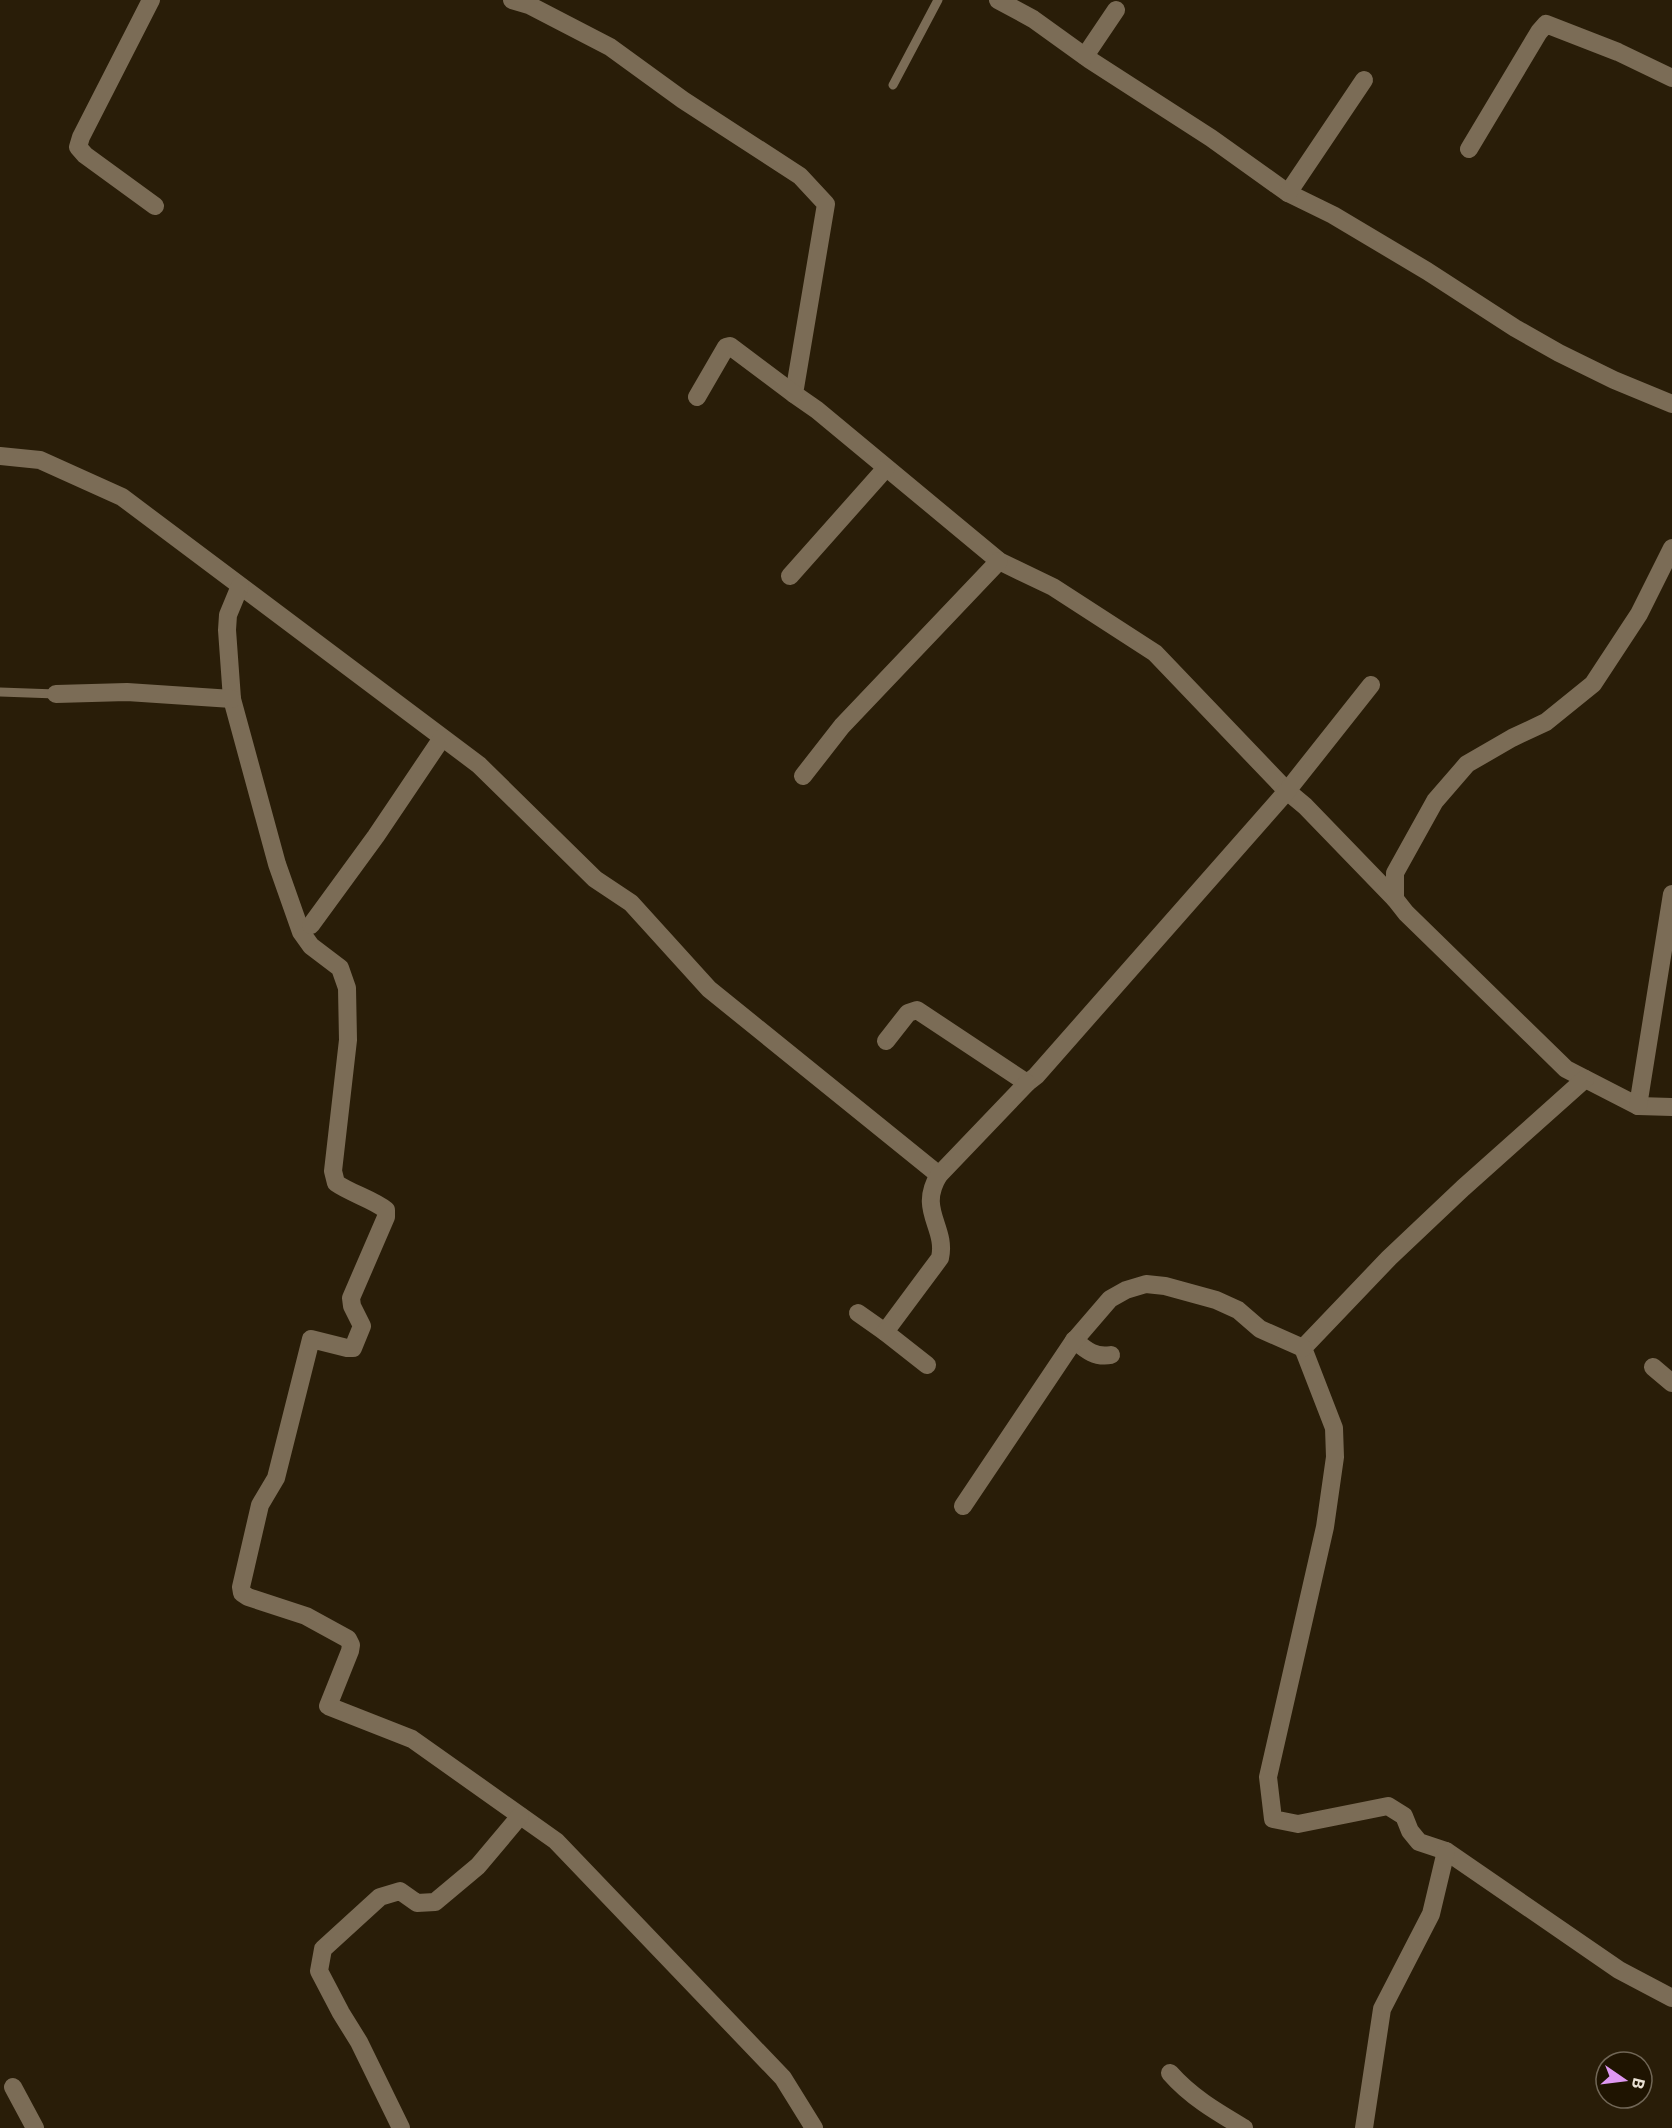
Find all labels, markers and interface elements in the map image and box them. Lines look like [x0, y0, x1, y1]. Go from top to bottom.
north arrow [1594, 2050, 1654, 2110]
text: B [1628, 2076, 1650, 2091]

